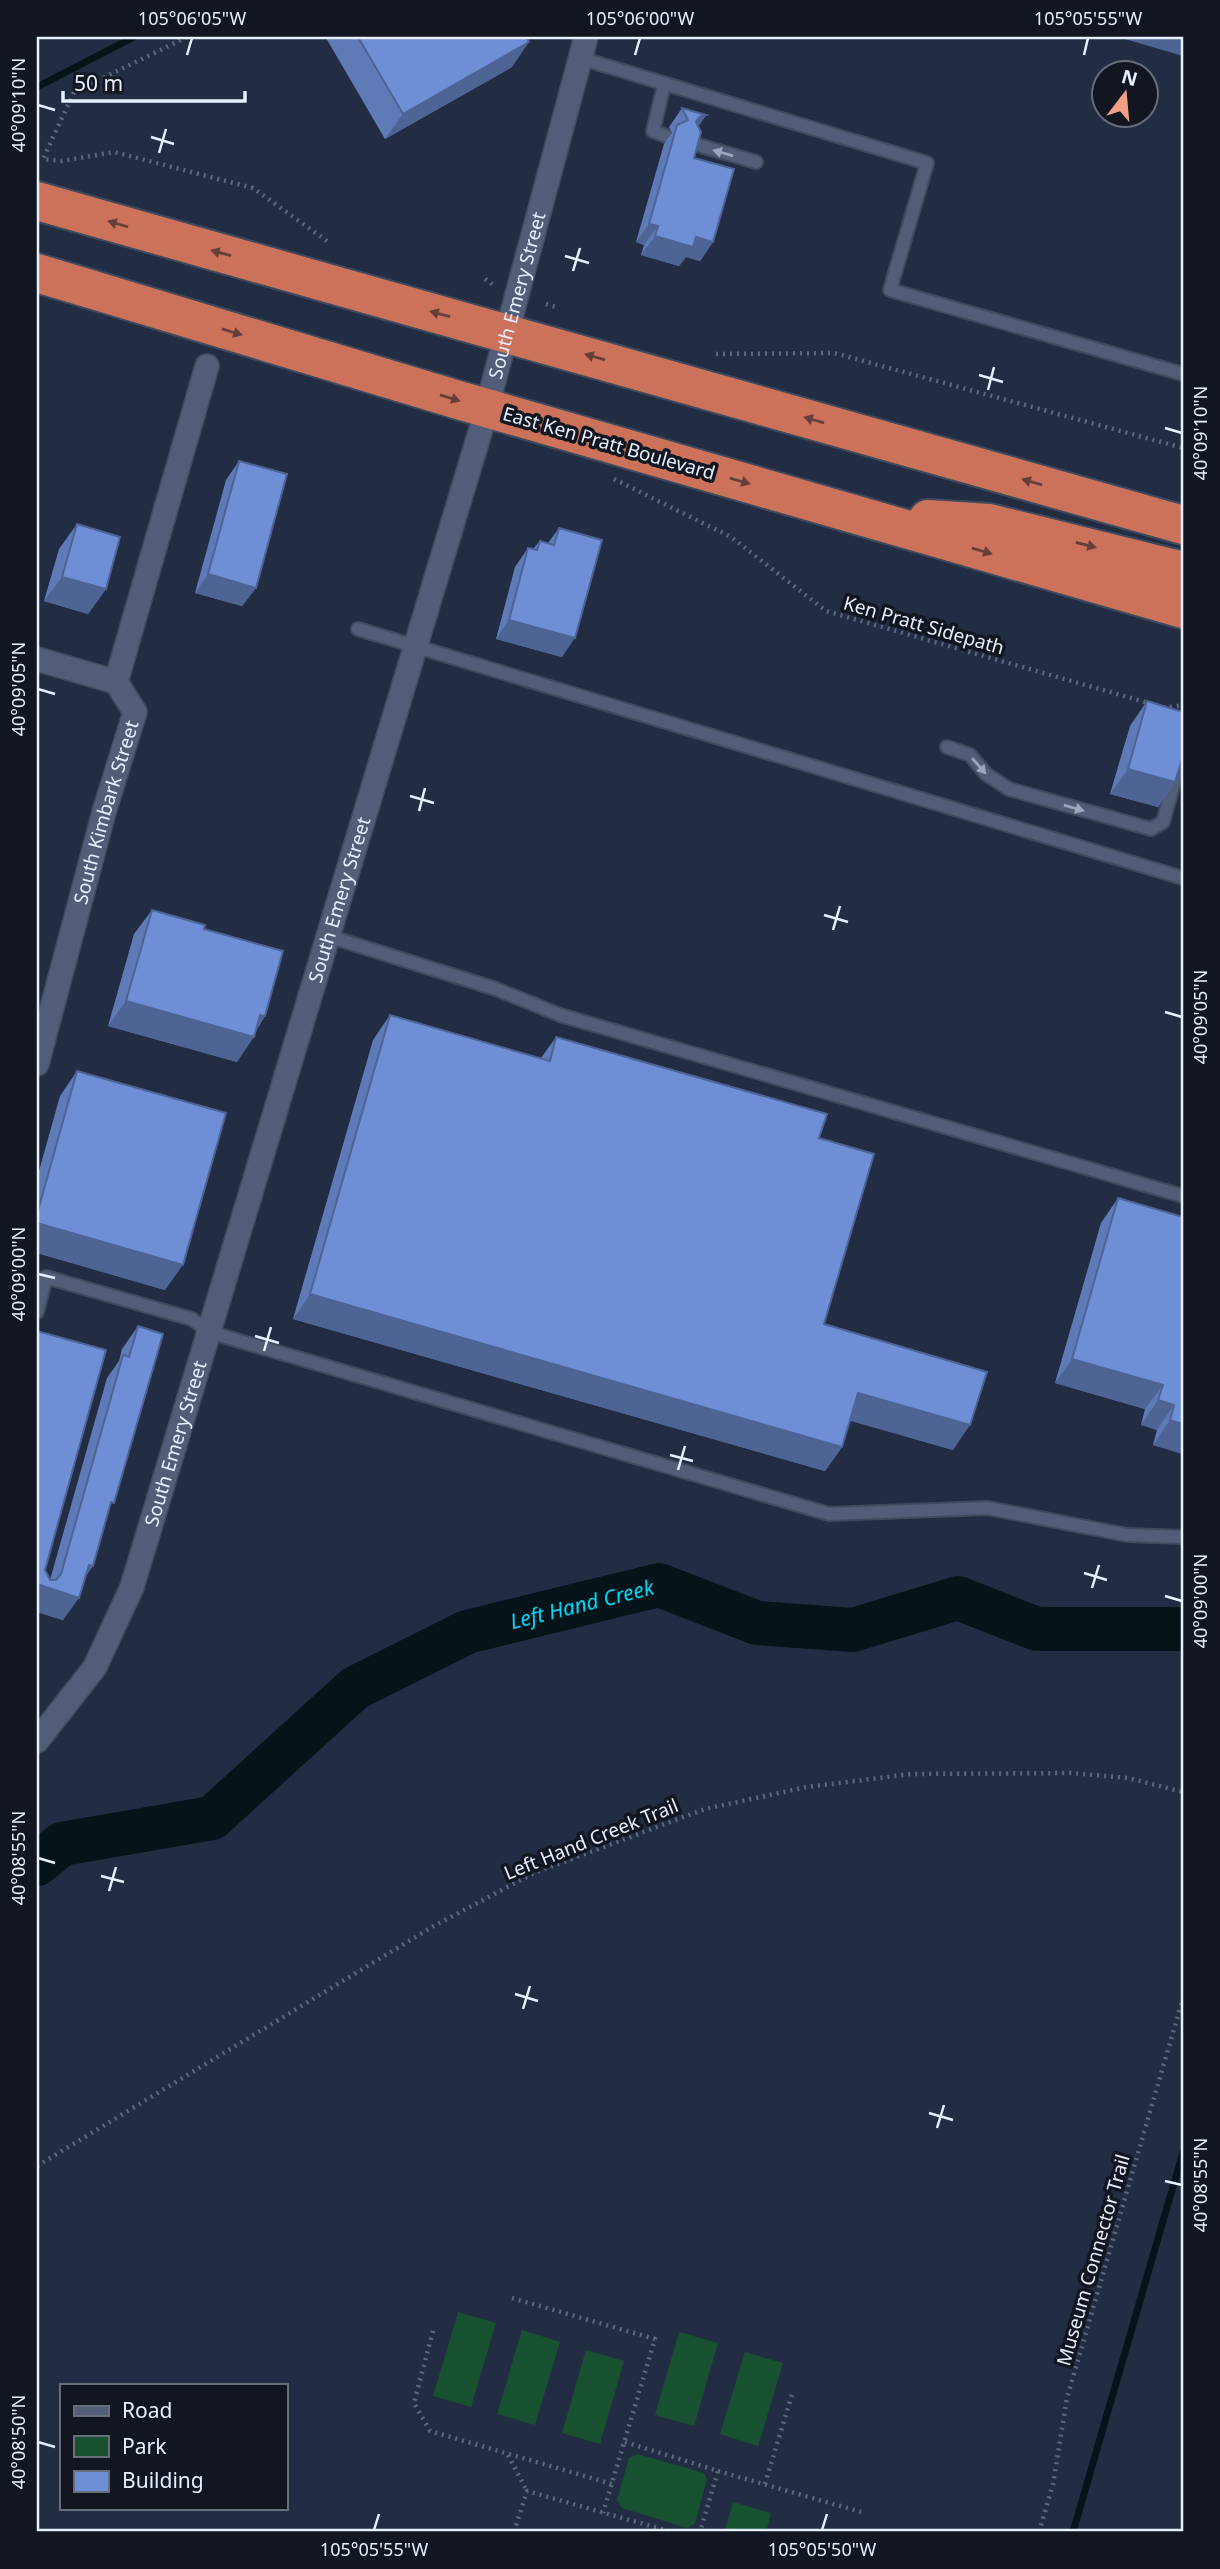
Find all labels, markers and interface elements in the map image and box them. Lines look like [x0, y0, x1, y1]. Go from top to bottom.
text: 105°06'05"W [138, 6, 246, 30]
text: 105°06'00"W [586, 6, 694, 30]
text: 105°05'55"W [1034, 6, 1142, 30]
text: 40°09'10"N [6, 58, 30, 152]
scale bar [63, 60, 245, 104]
north arrow [1090, 60, 1160, 130]
text: N [1119, 63, 1141, 92]
text: 50 m [74, 69, 123, 97]
one-way arrow [712, 147, 733, 157]
street label: South Emery Street [482, 209, 552, 382]
one-way arrow [108, 219, 129, 229]
one-way arrow [210, 248, 231, 258]
one-way arrow [429, 308, 451, 319]
one-way arrow [222, 328, 243, 338]
one-way arrow [584, 352, 605, 362]
text: 40°09'10"N [1188, 386, 1212, 480]
one-way arrow [440, 393, 461, 403]
street label: East Ken Pratt Boulevard [500, 400, 718, 486]
one-way arrow [803, 414, 824, 424]
one-way arrow [730, 477, 751, 487]
one-way arrow [1021, 477, 1042, 487]
one-way arrow [1075, 540, 1097, 551]
one-way arrow [972, 547, 993, 557]
street label: Ken Pratt Sidepath [841, 590, 1007, 660]
text: 40°09'05"N [6, 642, 30, 736]
street label: South Kimbark Street [67, 717, 145, 907]
one-way arrow [971, 757, 986, 774]
one-way arrow [1064, 803, 1085, 813]
street label: South Emery Street [302, 814, 376, 986]
text: 40°09'05"N [1188, 970, 1212, 1064]
text: 40°09'00"N [6, 1227, 30, 1321]
street label: South Emery Street [138, 1357, 213, 1530]
text: 40°09'00"N [1188, 1554, 1212, 1648]
water label: Left Hand Creek [507, 1572, 658, 1635]
street label: Left Hand Creek Trail [500, 1792, 682, 1886]
text: 40°08'55"N [6, 1811, 30, 1905]
text: 40°08'55"N [1188, 2138, 1212, 2232]
street label: Museum Connector Trail [1050, 2151, 1136, 2369]
legend [60, 2384, 287, 2510]
text: 40°08'50"N [6, 2395, 30, 2489]
text: Road [122, 2396, 172, 2424]
text: Park [122, 2432, 167, 2460]
text: Building [122, 2466, 204, 2494]
text: 105°05'55"W [320, 2537, 428, 2561]
text: 105°05'50"W [768, 2537, 876, 2561]

